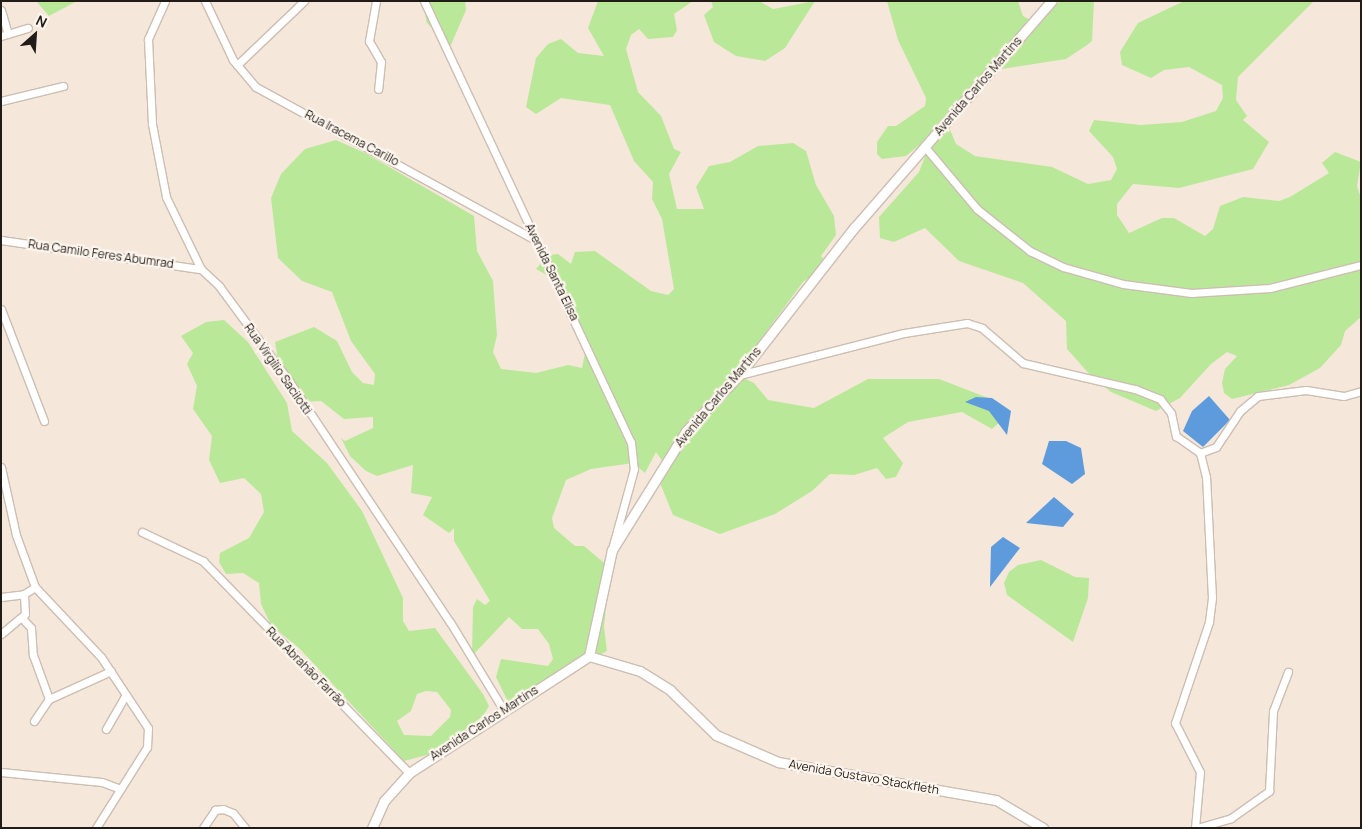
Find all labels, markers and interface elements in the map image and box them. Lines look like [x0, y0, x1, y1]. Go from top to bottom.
north arrow [10, 10, 60, 60]
text: N [33, 10, 50, 32]
street label: Avenida Carlos Martins [931, 34, 1025, 138]
street label: Rua Iracema Carillo [302, 107, 402, 169]
street label: Avenida Santa Elisa [522, 221, 582, 323]
street label: Rua Camilo Feres Abumrad [27, 237, 175, 271]
street label: Rua Virgílio Sacilotti [241, 321, 315, 417]
street label: Avenida Carlos Martins [672, 344, 764, 450]
street label: Rua Abrahão Farrão [263, 624, 349, 710]
street label: Avenida Carlos Martins [427, 683, 541, 763]
street label: Avenida Gustavo Stackfleth [788, 757, 940, 797]

